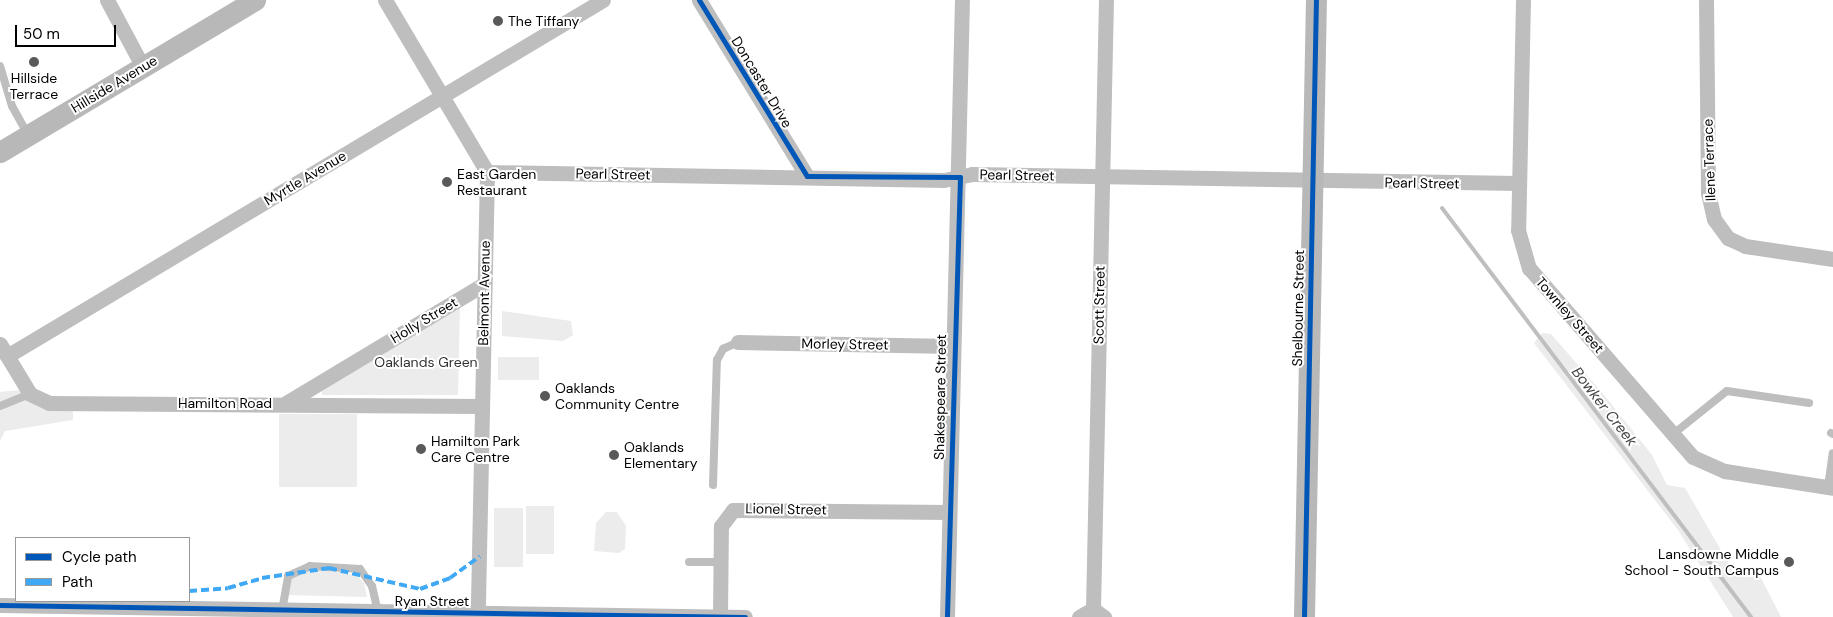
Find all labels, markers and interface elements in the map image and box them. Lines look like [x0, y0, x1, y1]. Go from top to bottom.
place label: The Tiffany [508, 13, 579, 29]
scale bar [18, 15, 119, 47]
marker: The Tiffany [492, 15, 504, 27]
text: 50 m [23, 24, 60, 44]
street label: Doncaster Drive [728, 33, 796, 131]
street label: Hillside Avenue [68, 52, 160, 116]
marker: Hillside Terrace [28, 56, 40, 68]
place label: Hillside Terrace [10, 70, 58, 102]
street label: Ilene Terrace [1699, 118, 1719, 202]
street label: Myrtle Avenue [261, 147, 349, 209]
street label: Pearl Street [575, 165, 651, 183]
place label: East Garden Restaurant [457, 166, 536, 198]
street label: Pearl Street [979, 166, 1055, 184]
street label: Pearl Street [1384, 174, 1460, 192]
marker: East Garden Restaurant [441, 176, 453, 188]
street label: Belmont Avenue [475, 240, 493, 346]
street label: Shelbourne Street [1289, 249, 1307, 367]
street label: Scott Street [1090, 266, 1108, 344]
street label: Townley Street [1532, 274, 1608, 356]
street label: Holly Street [387, 293, 461, 347]
street label: Shakespeare Street [931, 334, 949, 460]
street label: Morley Street [801, 335, 889, 353]
park label: Oaklands Green [374, 354, 478, 370]
water label: Bowker Creek [1567, 364, 1641, 450]
place label: Oaklands Community Centre [555, 380, 679, 412]
marker: Oaklands Community Centre [539, 390, 551, 402]
street label: Hamilton Road [178, 395, 272, 411]
place label: Hamilton Park Care Centre [431, 433, 520, 466]
place label: Oaklands Elementary [624, 439, 698, 472]
marker: Hamilton Park Care Centre [415, 443, 427, 455]
marker: Oaklands Elementary [608, 449, 620, 461]
street label: Lionel Street [745, 500, 827, 518]
legend [15, 537, 190, 602]
place label: Lansdowne Middle School - South Campus [1624, 546, 1779, 578]
text: Cycle path [62, 547, 137, 567]
marker: Lansdowne Middle School - South Campus [1783, 556, 1795, 568]
text: Path [62, 572, 93, 592]
street label: Ryan Street [395, 593, 469, 609]

